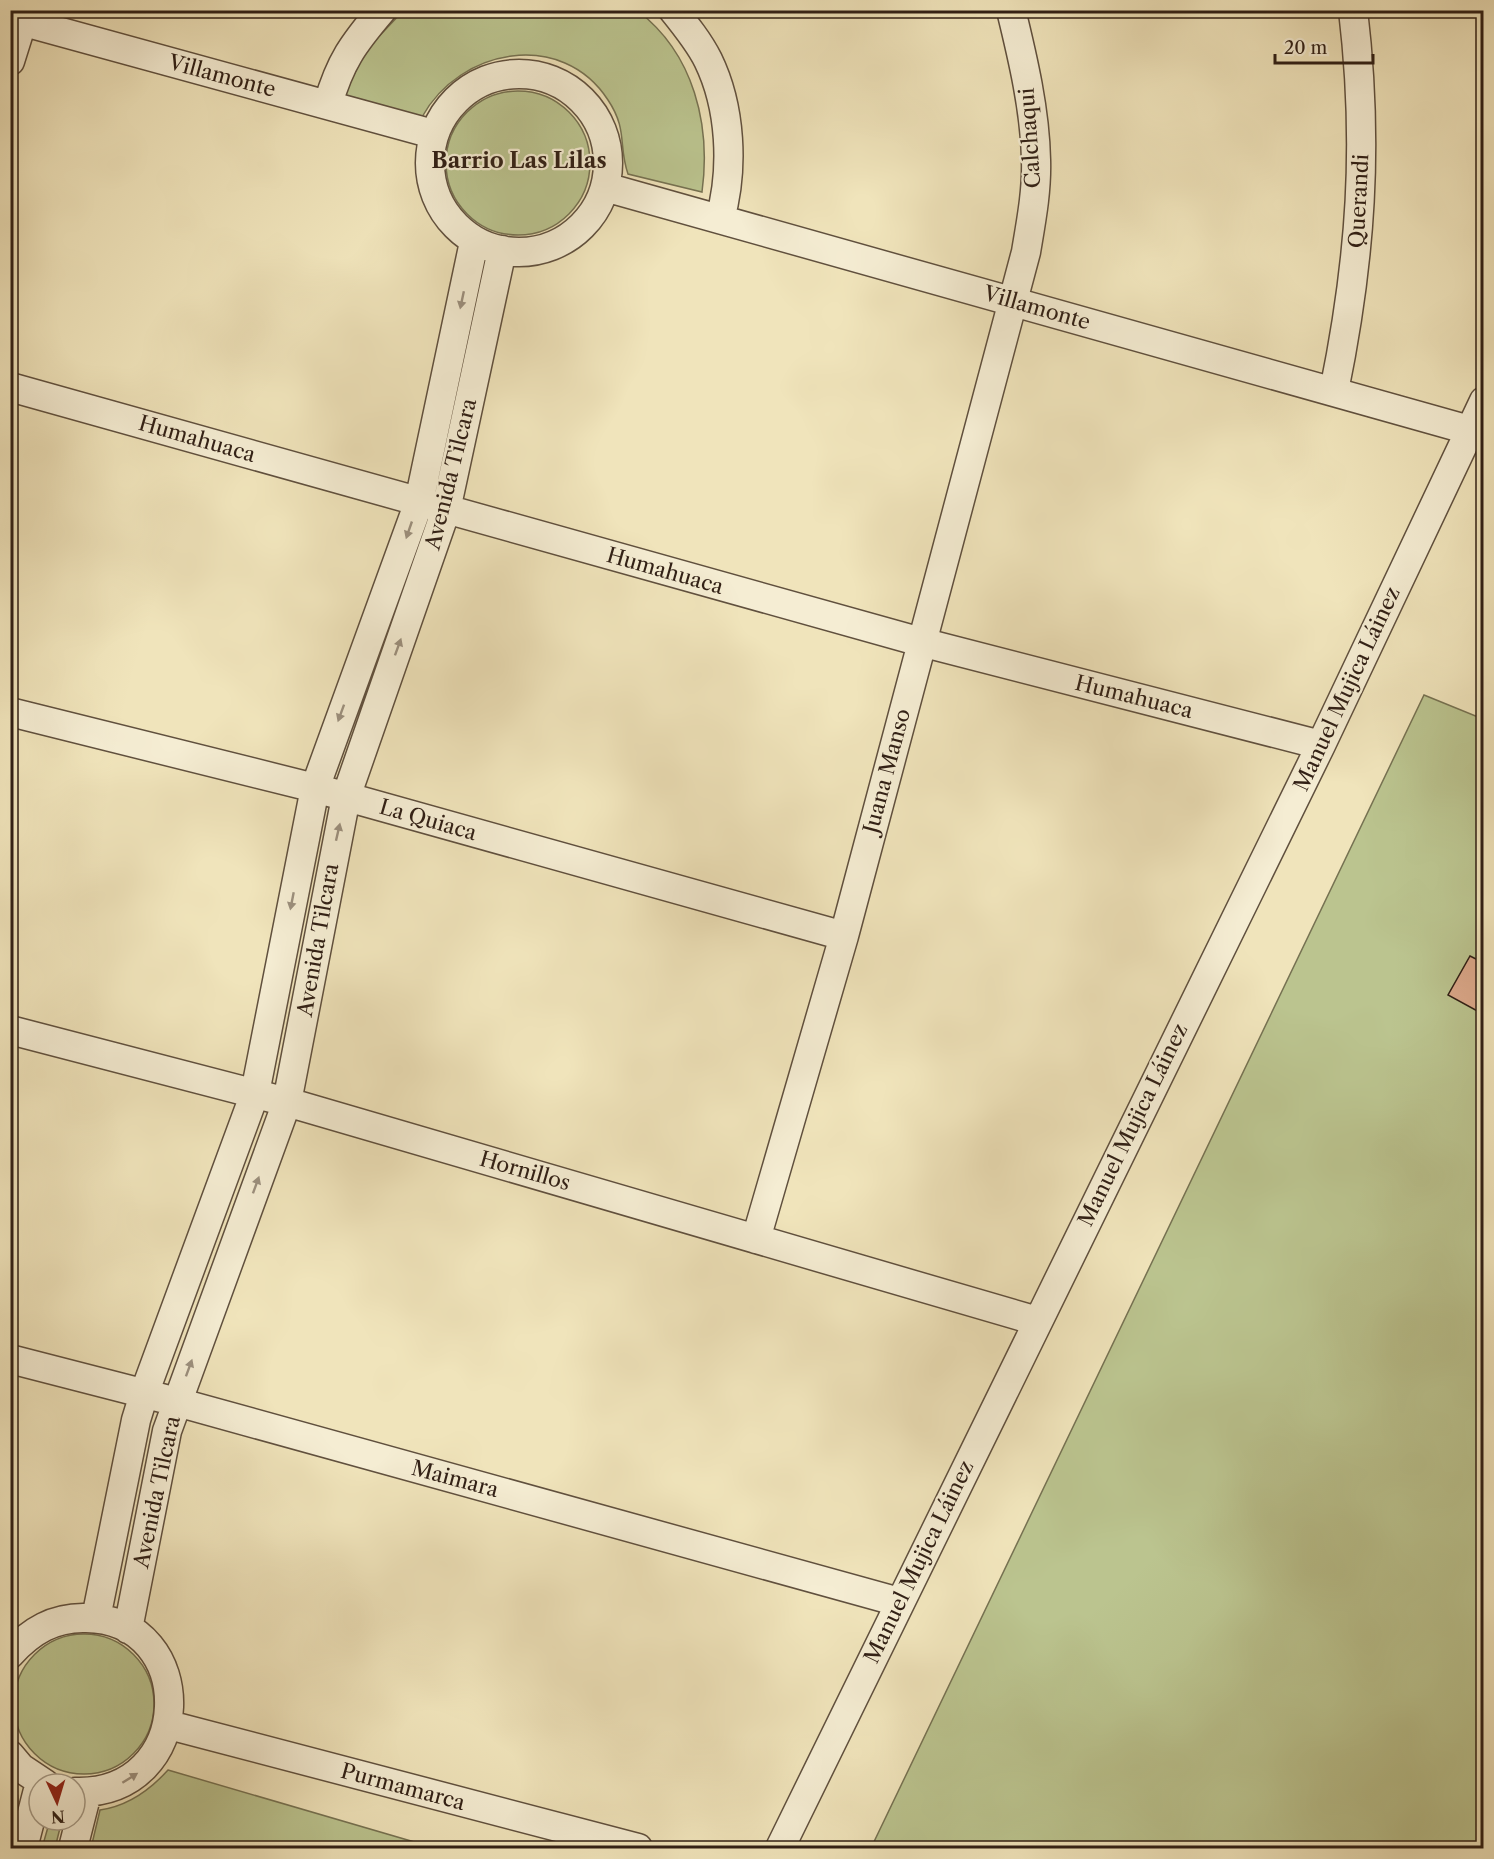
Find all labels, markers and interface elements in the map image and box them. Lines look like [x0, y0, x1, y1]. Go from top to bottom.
scale bar [1275, 27, 1372, 65]
text: 20 m [1284, 37, 1328, 59]
street label: Villamonte [165, 49, 278, 102]
street label: Calchaqui [1014, 87, 1045, 189]
district label: Barrio Las Lilas [431, 147, 607, 174]
street label: Querandi [1344, 153, 1373, 249]
street label: Villamonte [980, 280, 1093, 335]
one-way arrow [457, 290, 466, 309]
street label: Avenida Tilcara [419, 395, 482, 553]
street label: Humahuaca [136, 410, 259, 467]
one-way arrow [403, 521, 413, 539]
street label: Humahuaca [604, 542, 727, 599]
street label: Manuel Mujica Láinez [1288, 583, 1405, 795]
one-way arrow [394, 638, 404, 656]
street label: Humahuaca [1073, 670, 1196, 723]
one-way arrow [336, 704, 346, 722]
street label: Juana Manso [857, 706, 915, 839]
street label: La Quiaca [377, 794, 481, 846]
one-way arrow [333, 823, 343, 842]
street label: Avenida Tilcara [292, 861, 343, 1019]
one-way arrow [287, 892, 296, 911]
street label: Manuel Mujica Láinez [1073, 1019, 1193, 1230]
street label: Hornillos [477, 1146, 573, 1195]
one-way arrow [252, 1176, 262, 1194]
one-way arrow [185, 1359, 195, 1377]
street label: Avenida Tilcara [128, 1413, 185, 1571]
street label: Maimara [409, 1455, 502, 1502]
street label: Manuel Mujica Láinez [859, 1456, 979, 1667]
street label: Purmamarca [338, 1758, 469, 1815]
north arrow [27, 1772, 87, 1832]
one-way arrow [122, 1772, 139, 1783]
text: N [50, 1807, 66, 1827]

